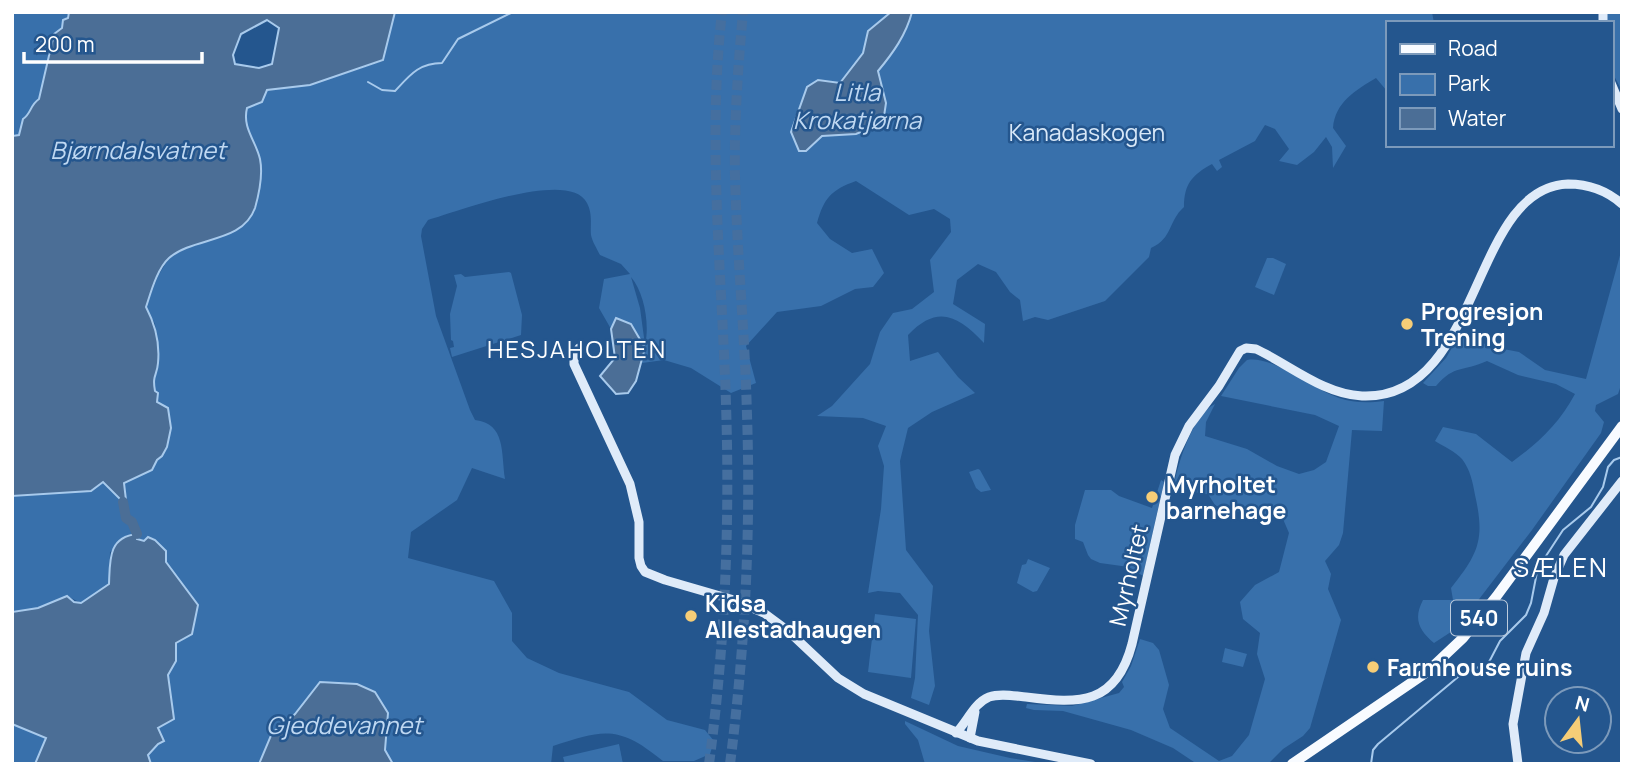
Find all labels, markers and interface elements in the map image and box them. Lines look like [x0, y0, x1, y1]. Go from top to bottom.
scale bar [24, 21, 203, 65]
legend [1386, 21, 1613, 147]
text: 200 m [35, 30, 95, 58]
text: Road [1448, 34, 1498, 62]
text: Park [1448, 69, 1490, 97]
water label: Litla Krokatjørna [793, 75, 923, 136]
text: Water [1448, 104, 1507, 132]
park label: Kanadaskogen [1009, 116, 1165, 148]
water label: Bjørndalsvatnet [50, 133, 228, 166]
place label: Progresjon Trening [1421, 295, 1544, 353]
marker: Progresjon Trening [1399, 316, 1415, 332]
district label: HESJAHOLTEN [487, 332, 667, 365]
place label: Myrholtet barnehage [1166, 468, 1286, 526]
marker: Myrholtet barnehage [1144, 489, 1160, 505]
street label: Myrholtet [1101, 521, 1155, 629]
district label: SÆLEN [1513, 549, 1609, 585]
place label: Kidsa Allestadhaugen [705, 587, 881, 645]
road number: 540 [1451, 600, 1507, 636]
marker: Kidsa Allestadhaugen [683, 608, 699, 624]
place label: Farmhouse ruins [1387, 651, 1572, 683]
marker: Farmhouse ruins [1365, 659, 1381, 675]
north arrow [1543, 685, 1613, 755]
text: N [1572, 689, 1592, 718]
water label: Gjeddevannet [266, 708, 424, 741]

